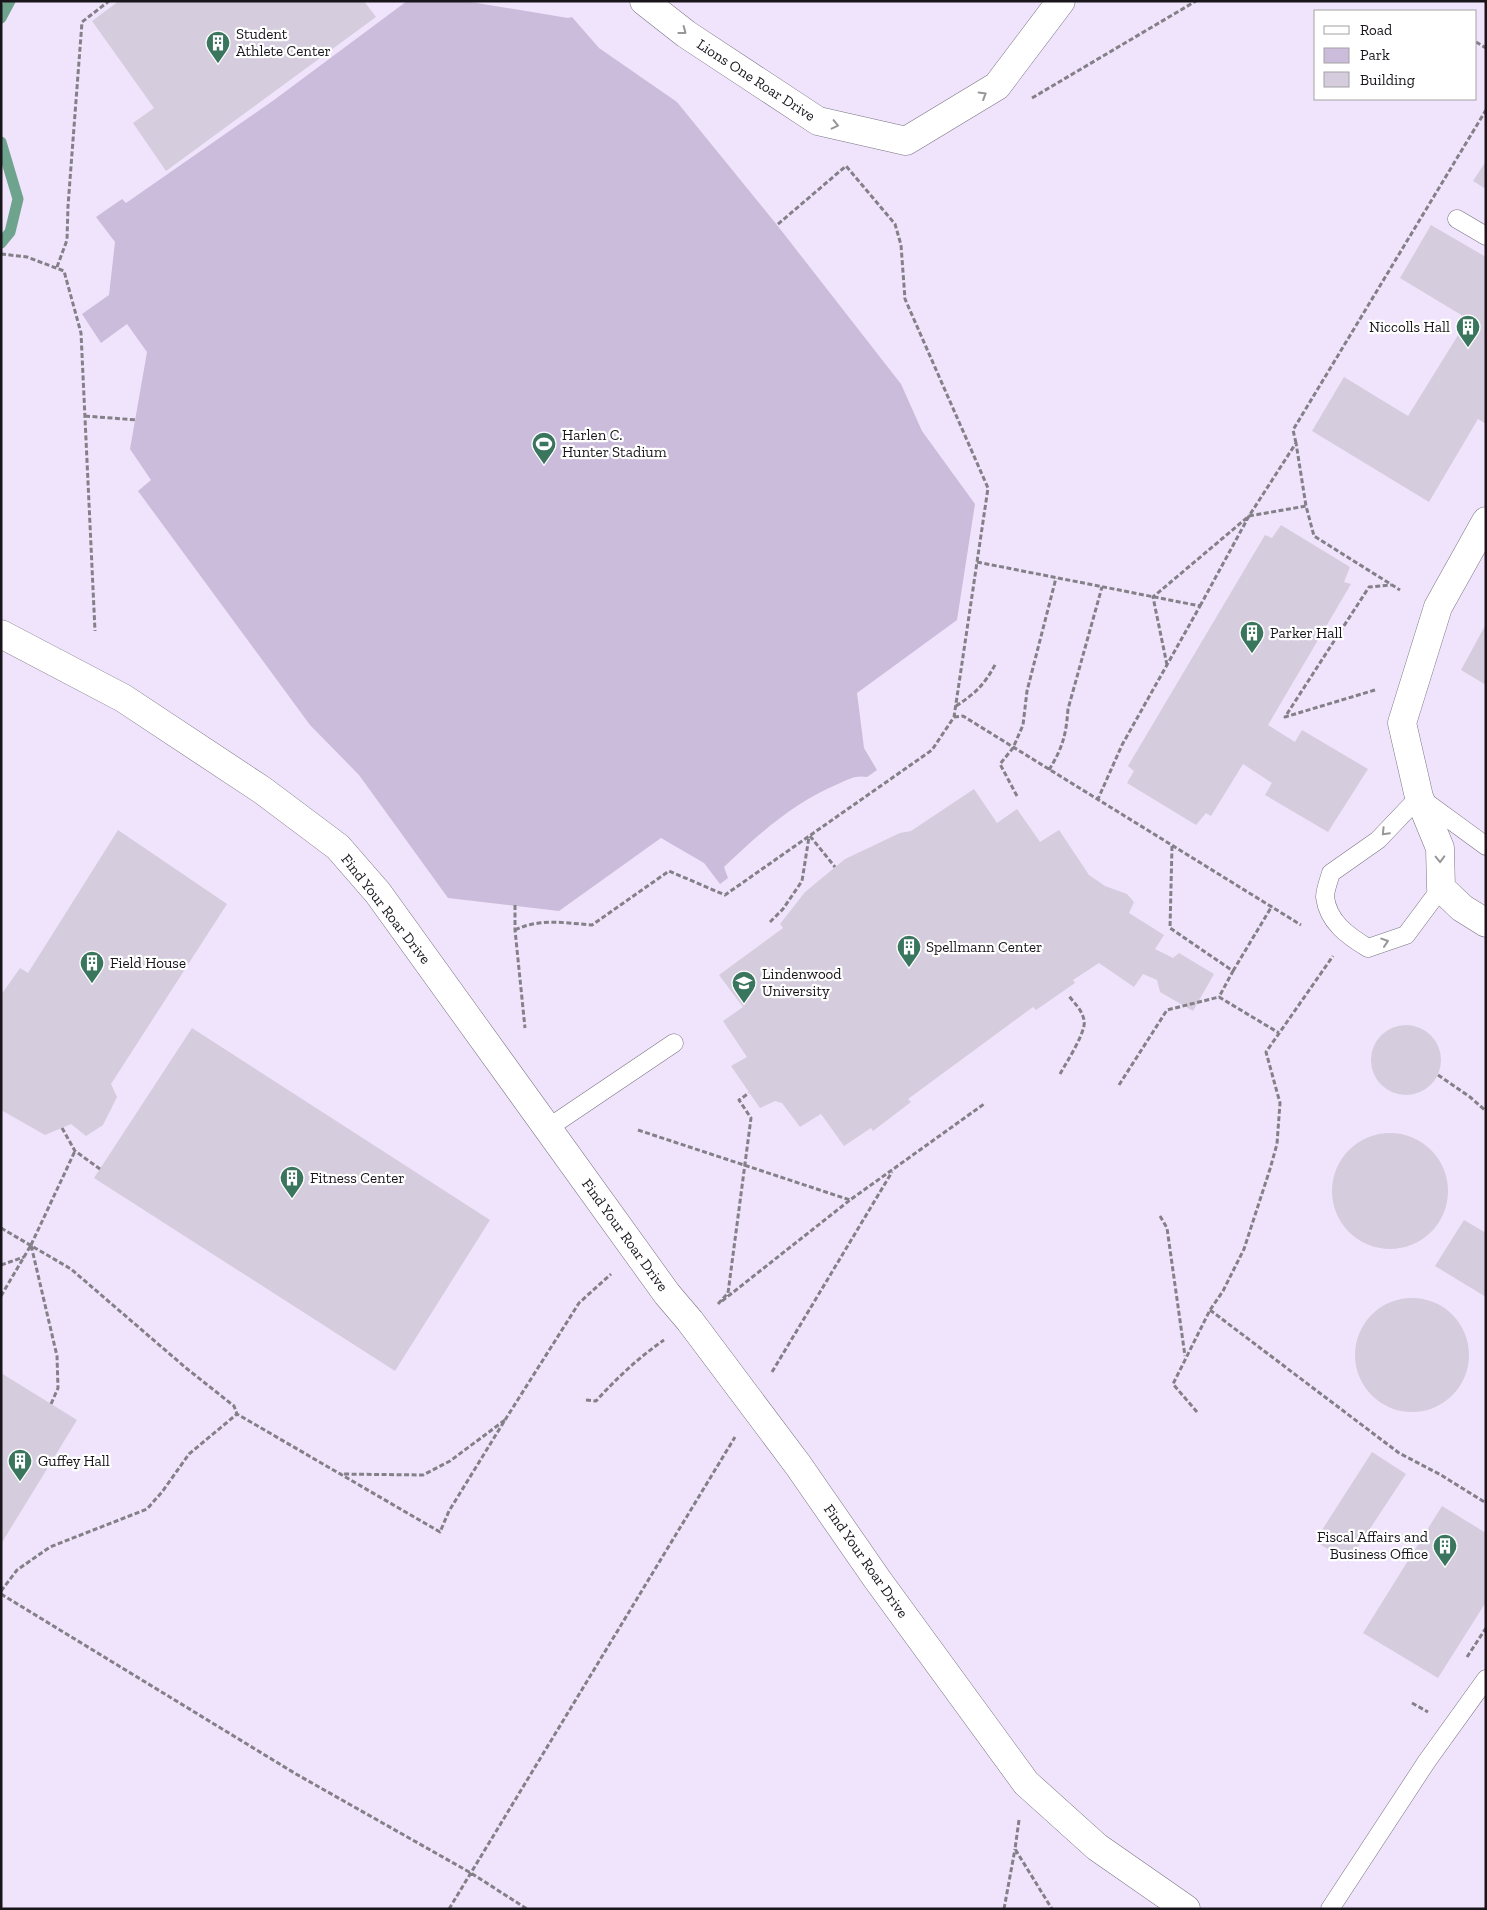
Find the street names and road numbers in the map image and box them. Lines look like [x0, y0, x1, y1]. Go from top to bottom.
street label: Lions One Roar Drive [693, 35, 819, 125]
street label: Find Your Roar Drive [337, 850, 435, 968]
street label: Find Your Roar Drive [578, 1175, 672, 1295]
street label: Find Your Roar Drive [820, 1501, 912, 1621]

